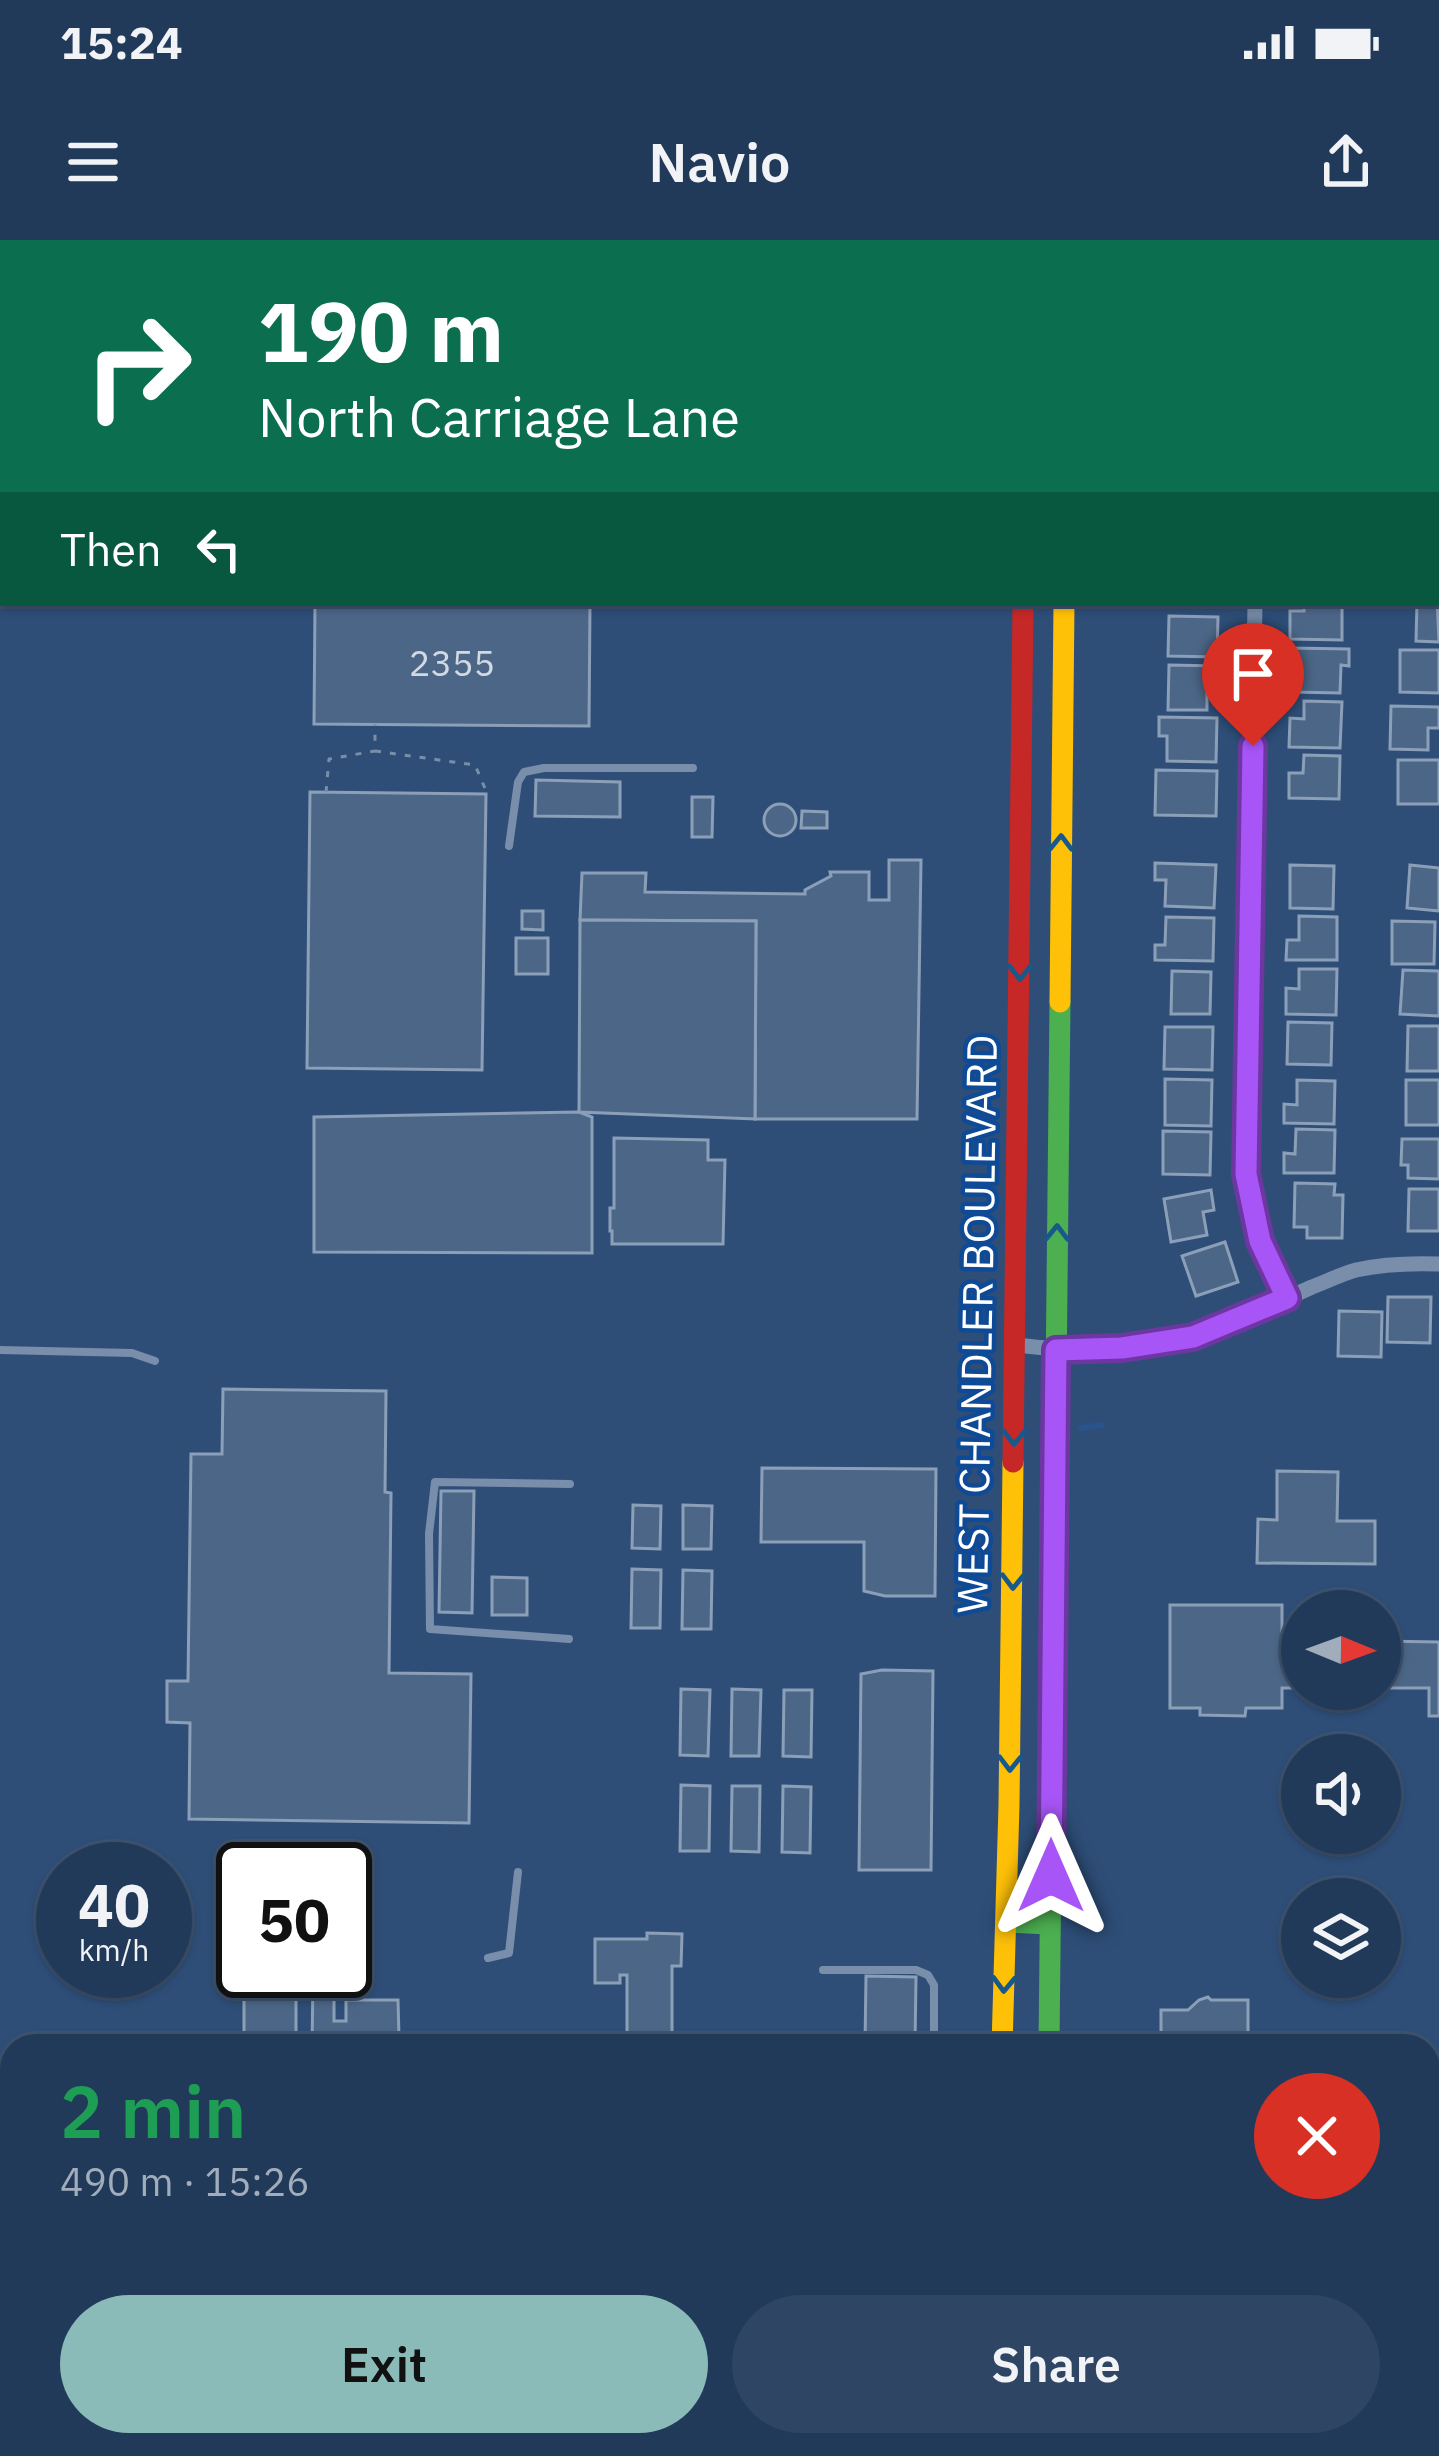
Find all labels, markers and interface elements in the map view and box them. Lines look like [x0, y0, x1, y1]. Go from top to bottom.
text: 15:24 [60, 13, 183, 71]
text: Navio [648, 127, 791, 197]
icon: menu [60, 129, 126, 195]
icon: share [1313, 129, 1379, 195]
text: 190 m [258, 276, 504, 385]
icon: right [60, 288, 216, 444]
text: North Carriage Lane [258, 382, 740, 452]
icon: left [186, 516, 252, 582]
text: Then [60, 520, 162, 578]
pin [1202, 623, 1304, 746]
house number: 2355 [409, 639, 495, 686]
icon: arrive [1220, 641, 1286, 707]
one-way arrow [1048, 833, 1074, 851]
one-way arrow [1007, 964, 1033, 982]
street label: WEST CHANDLER BOULEVARD [944, 1034, 1009, 1614]
one-way arrow [1044, 1223, 1070, 1241]
one-way arrow [1002, 1428, 1028, 1447]
one-way arrow [1000, 1572, 1026, 1591]
north arrow [1281, 1590, 1401, 1710]
map controls [1281, 1590, 1401, 1998]
button: sound [1281, 1734, 1401, 1854]
one-way arrow [997, 1755, 1023, 1773]
position arrow [988, 1813, 1114, 1939]
speed limit sign: 50 [216, 1842, 372, 1998]
text: 40 [78, 1865, 150, 1944]
button: layers [1281, 1878, 1401, 1998]
text: km/h [79, 1930, 149, 1969]
one-way arrow [991, 1975, 1017, 1994]
text: 2 min [60, 2064, 246, 2158]
button: close [1254, 2073, 1380, 2199]
text: 490 m · 15:26 [60, 2156, 310, 2207]
button: Exit [60, 2295, 708, 2433]
button: Share [732, 2295, 1380, 2433]

